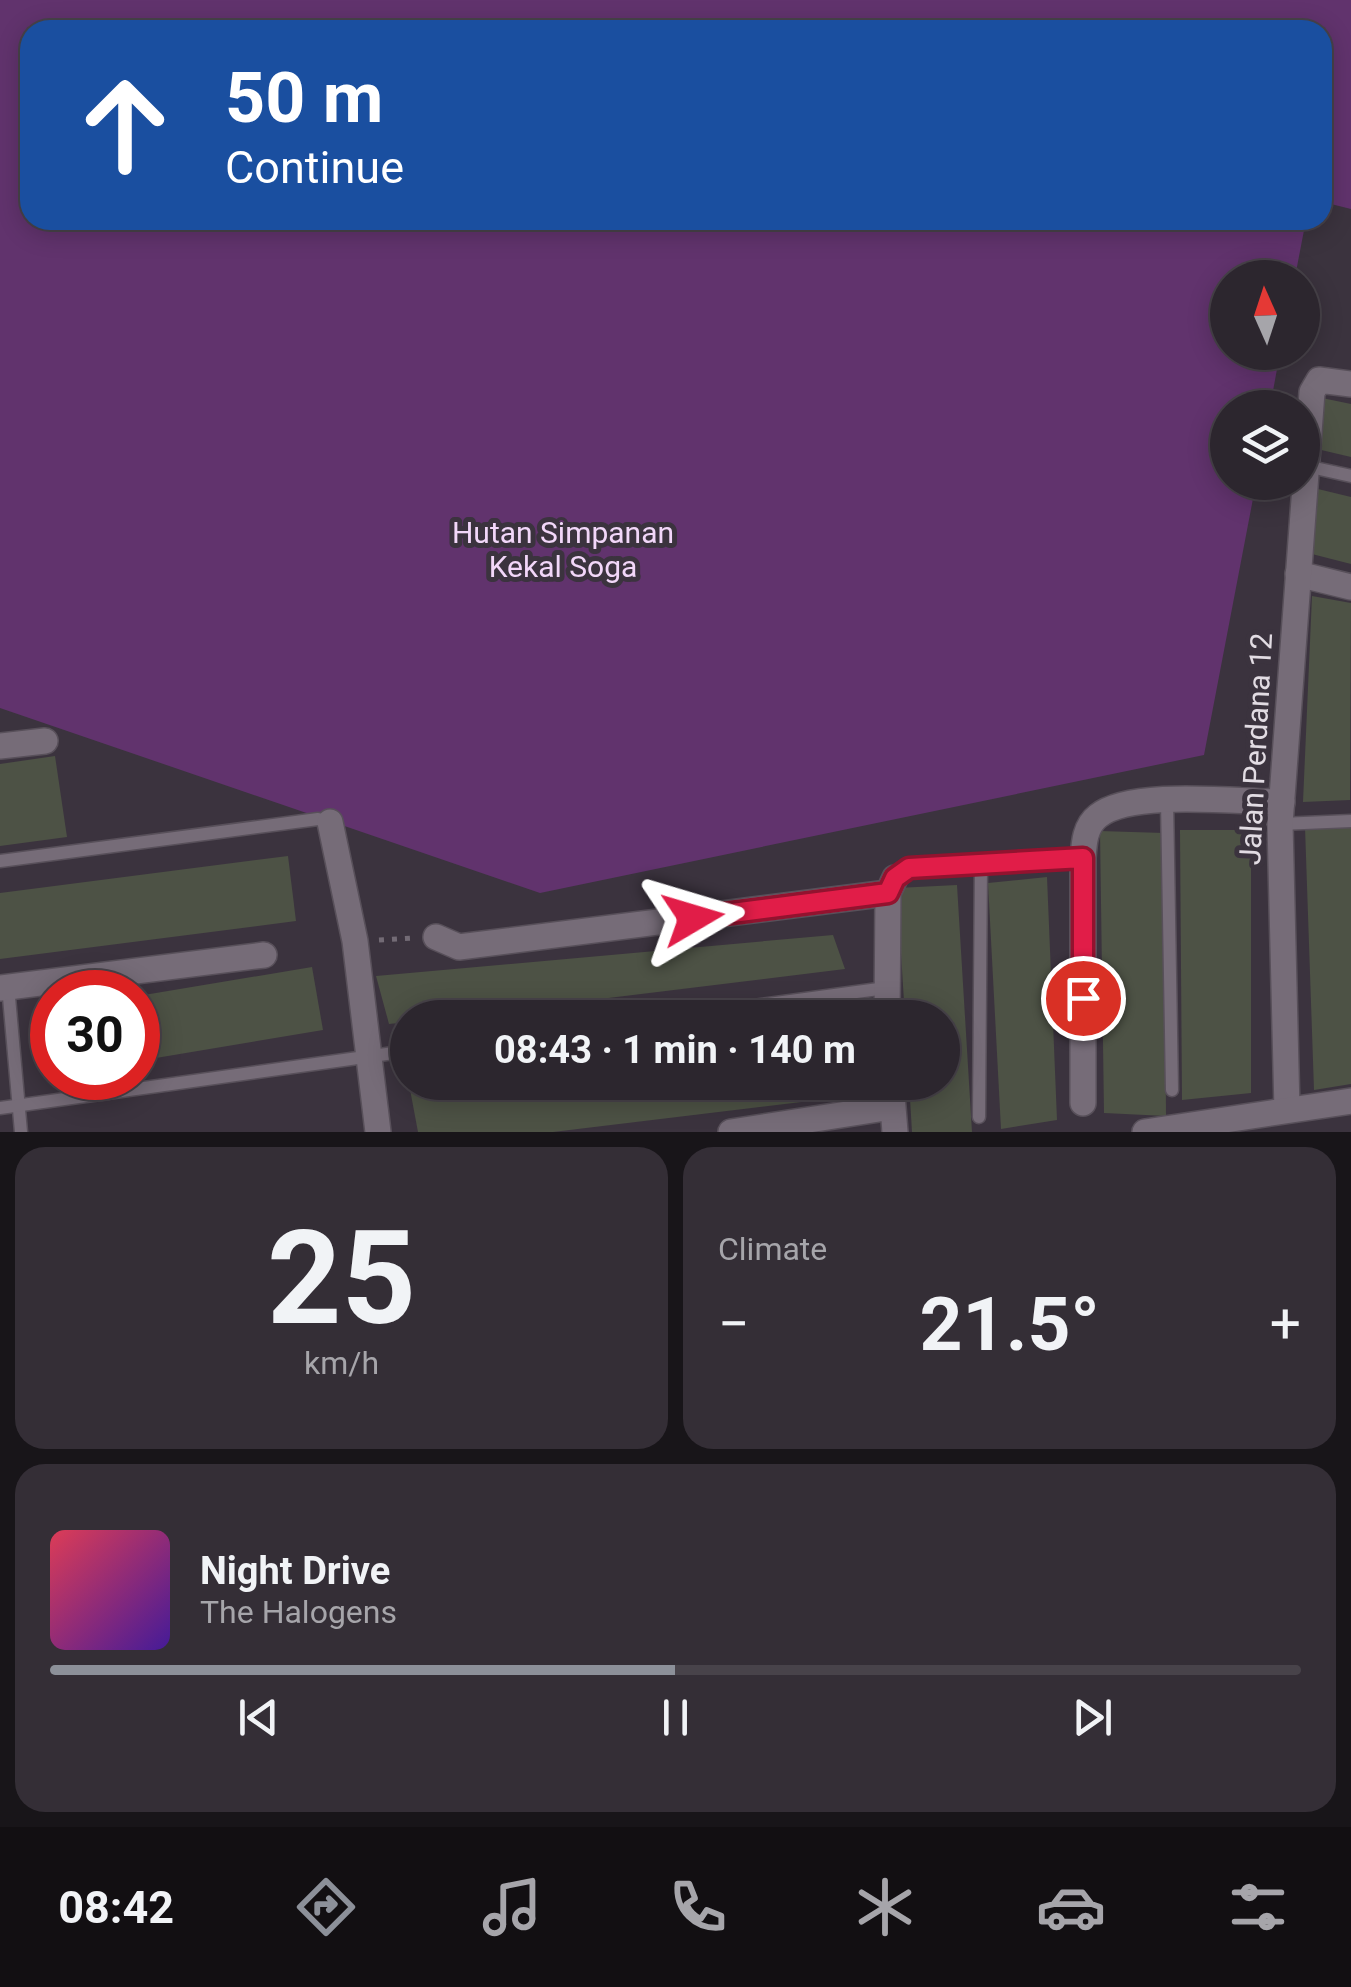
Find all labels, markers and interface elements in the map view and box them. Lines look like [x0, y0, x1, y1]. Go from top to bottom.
text: 50 m [225, 57, 383, 139]
icon: ahead [60, 60, 190, 190]
text: Continue [225, 141, 404, 194]
north arrow [1210, 260, 1320, 370]
map controls [1210, 260, 1320, 500]
button: layers [1210, 390, 1320, 500]
park label: Hutan Simpanan Kekal Soga [452, 515, 674, 584]
street label: Jalan Perdana 12 [1232, 632, 1279, 866]
position arrow [641, 866, 745, 970]
pin [1041, 956, 1126, 1041]
speed limit sign: 30 [30, 970, 160, 1100]
icon: arrive [1056, 971, 1111, 1026]
text: 08:43 · 1 min · 140 m [494, 1028, 856, 1072]
text: 25 [267, 1202, 416, 1355]
text: Climate [718, 1230, 827, 1268]
text: 21.5° [920, 1280, 1100, 1368]
text: − [718, 1292, 749, 1356]
text: + [1270, 1292, 1301, 1356]
text: km/h [304, 1344, 379, 1382]
text: Night Drive [200, 1549, 390, 1593]
text: The Halogens [200, 1593, 397, 1631]
icon: previous [231, 1690, 286, 1745]
icon: pause [648, 1690, 703, 1745]
icon: next [1065, 1690, 1120, 1745]
icon: directions [291, 1872, 361, 1942]
icon: music [477, 1872, 547, 1942]
icon: phone [663, 1872, 733, 1942]
icon: climate [850, 1872, 920, 1942]
icon: car [1036, 1872, 1106, 1942]
icon: filters [1223, 1872, 1293, 1942]
text: 08:42 [58, 1881, 174, 1934]

